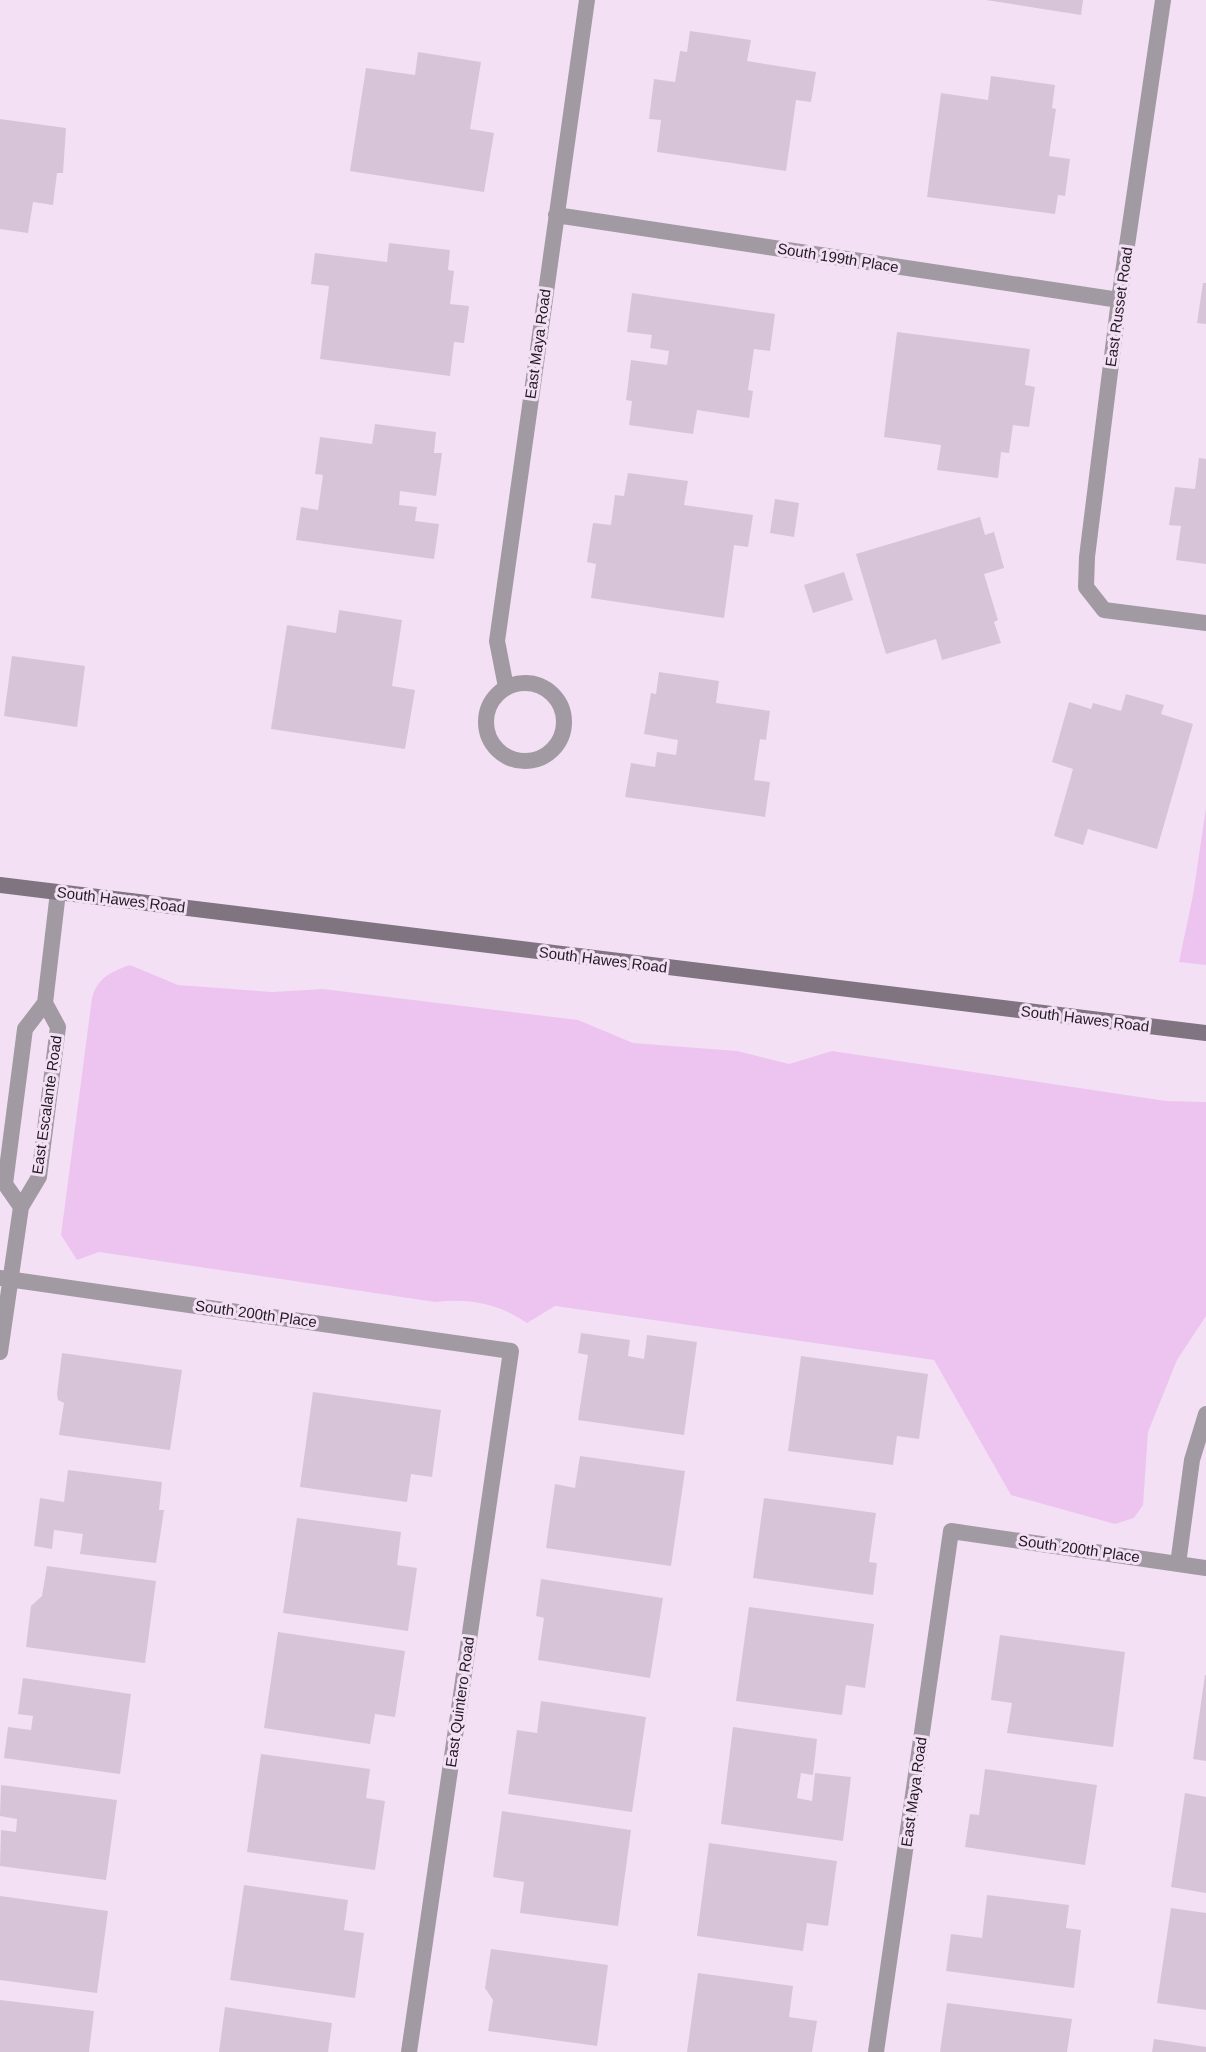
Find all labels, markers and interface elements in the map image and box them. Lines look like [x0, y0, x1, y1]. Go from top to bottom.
street label: South 199th Place [776, 240, 900, 275]
street label: East Russet Road [1102, 246, 1135, 368]
street label: East Maya Road [521, 288, 554, 400]
street label: South Hawes Road [56, 883, 186, 916]
street label: South Hawes Road [538, 943, 668, 976]
street label: South Hawes Road [1020, 1002, 1150, 1035]
street label: East Escalante Road [28, 1034, 65, 1175]
street label: South 200th Place [194, 1297, 318, 1330]
street label: South 200th Place [1017, 1532, 1141, 1565]
street label: East Quintero Road [442, 1636, 477, 1768]
street label: East Maya Road [897, 1736, 930, 1848]

